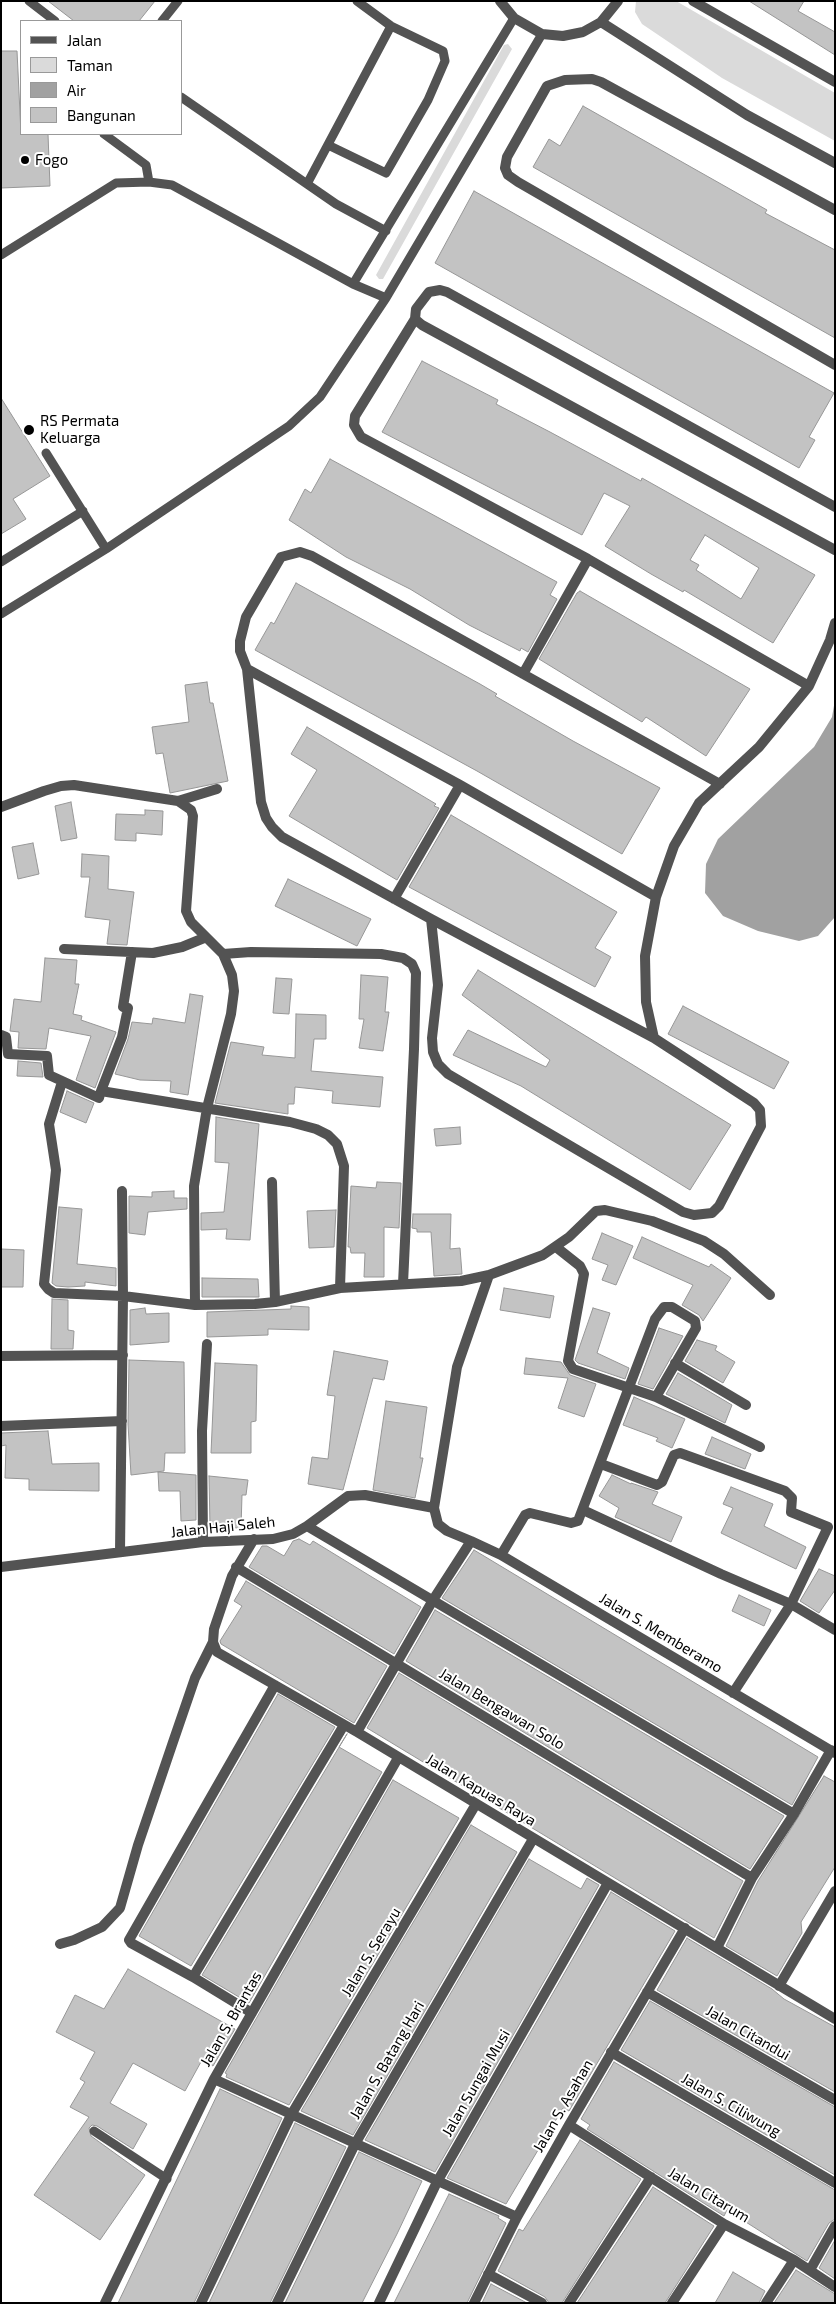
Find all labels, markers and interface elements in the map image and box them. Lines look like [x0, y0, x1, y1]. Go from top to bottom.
legend [20, 20, 182, 135]
text: Jalan [67, 31, 102, 49]
text: Taman [67, 56, 113, 74]
text: Air [67, 81, 86, 99]
text: Bangunan [67, 106, 136, 124]
place label: Fogo [35, 151, 68, 169]
marker: Fogo [19, 154, 31, 166]
place label: RS Permata Keluarga [40, 412, 119, 447]
marker: RS Permata Keluarga [22, 423, 36, 437]
street label: Jalan Haji Saleh [170, 1513, 276, 1541]
street label: Jalan S. Memberamo [596, 1589, 726, 1677]
street label: Jalan Bengawan Solo [436, 1664, 568, 1754]
street label: Jalan Kapuas Raya [423, 1750, 539, 1830]
street label: Jalan S. Serayu [337, 1904, 405, 2000]
street label: Jalan S. Brantas [196, 1968, 266, 2070]
street label: Jalan S. Batang Hari [346, 1998, 428, 2122]
street label: Jalan Citandui [703, 2002, 793, 2064]
street label: Jalan Sungai Musi [438, 2026, 514, 2140]
street label: Jalan S. Asahan [529, 2056, 597, 2156]
street label: Jalan S. Ciliwung [678, 2069, 784, 2141]
street label: Jalan Citarum [665, 2164, 753, 2226]

